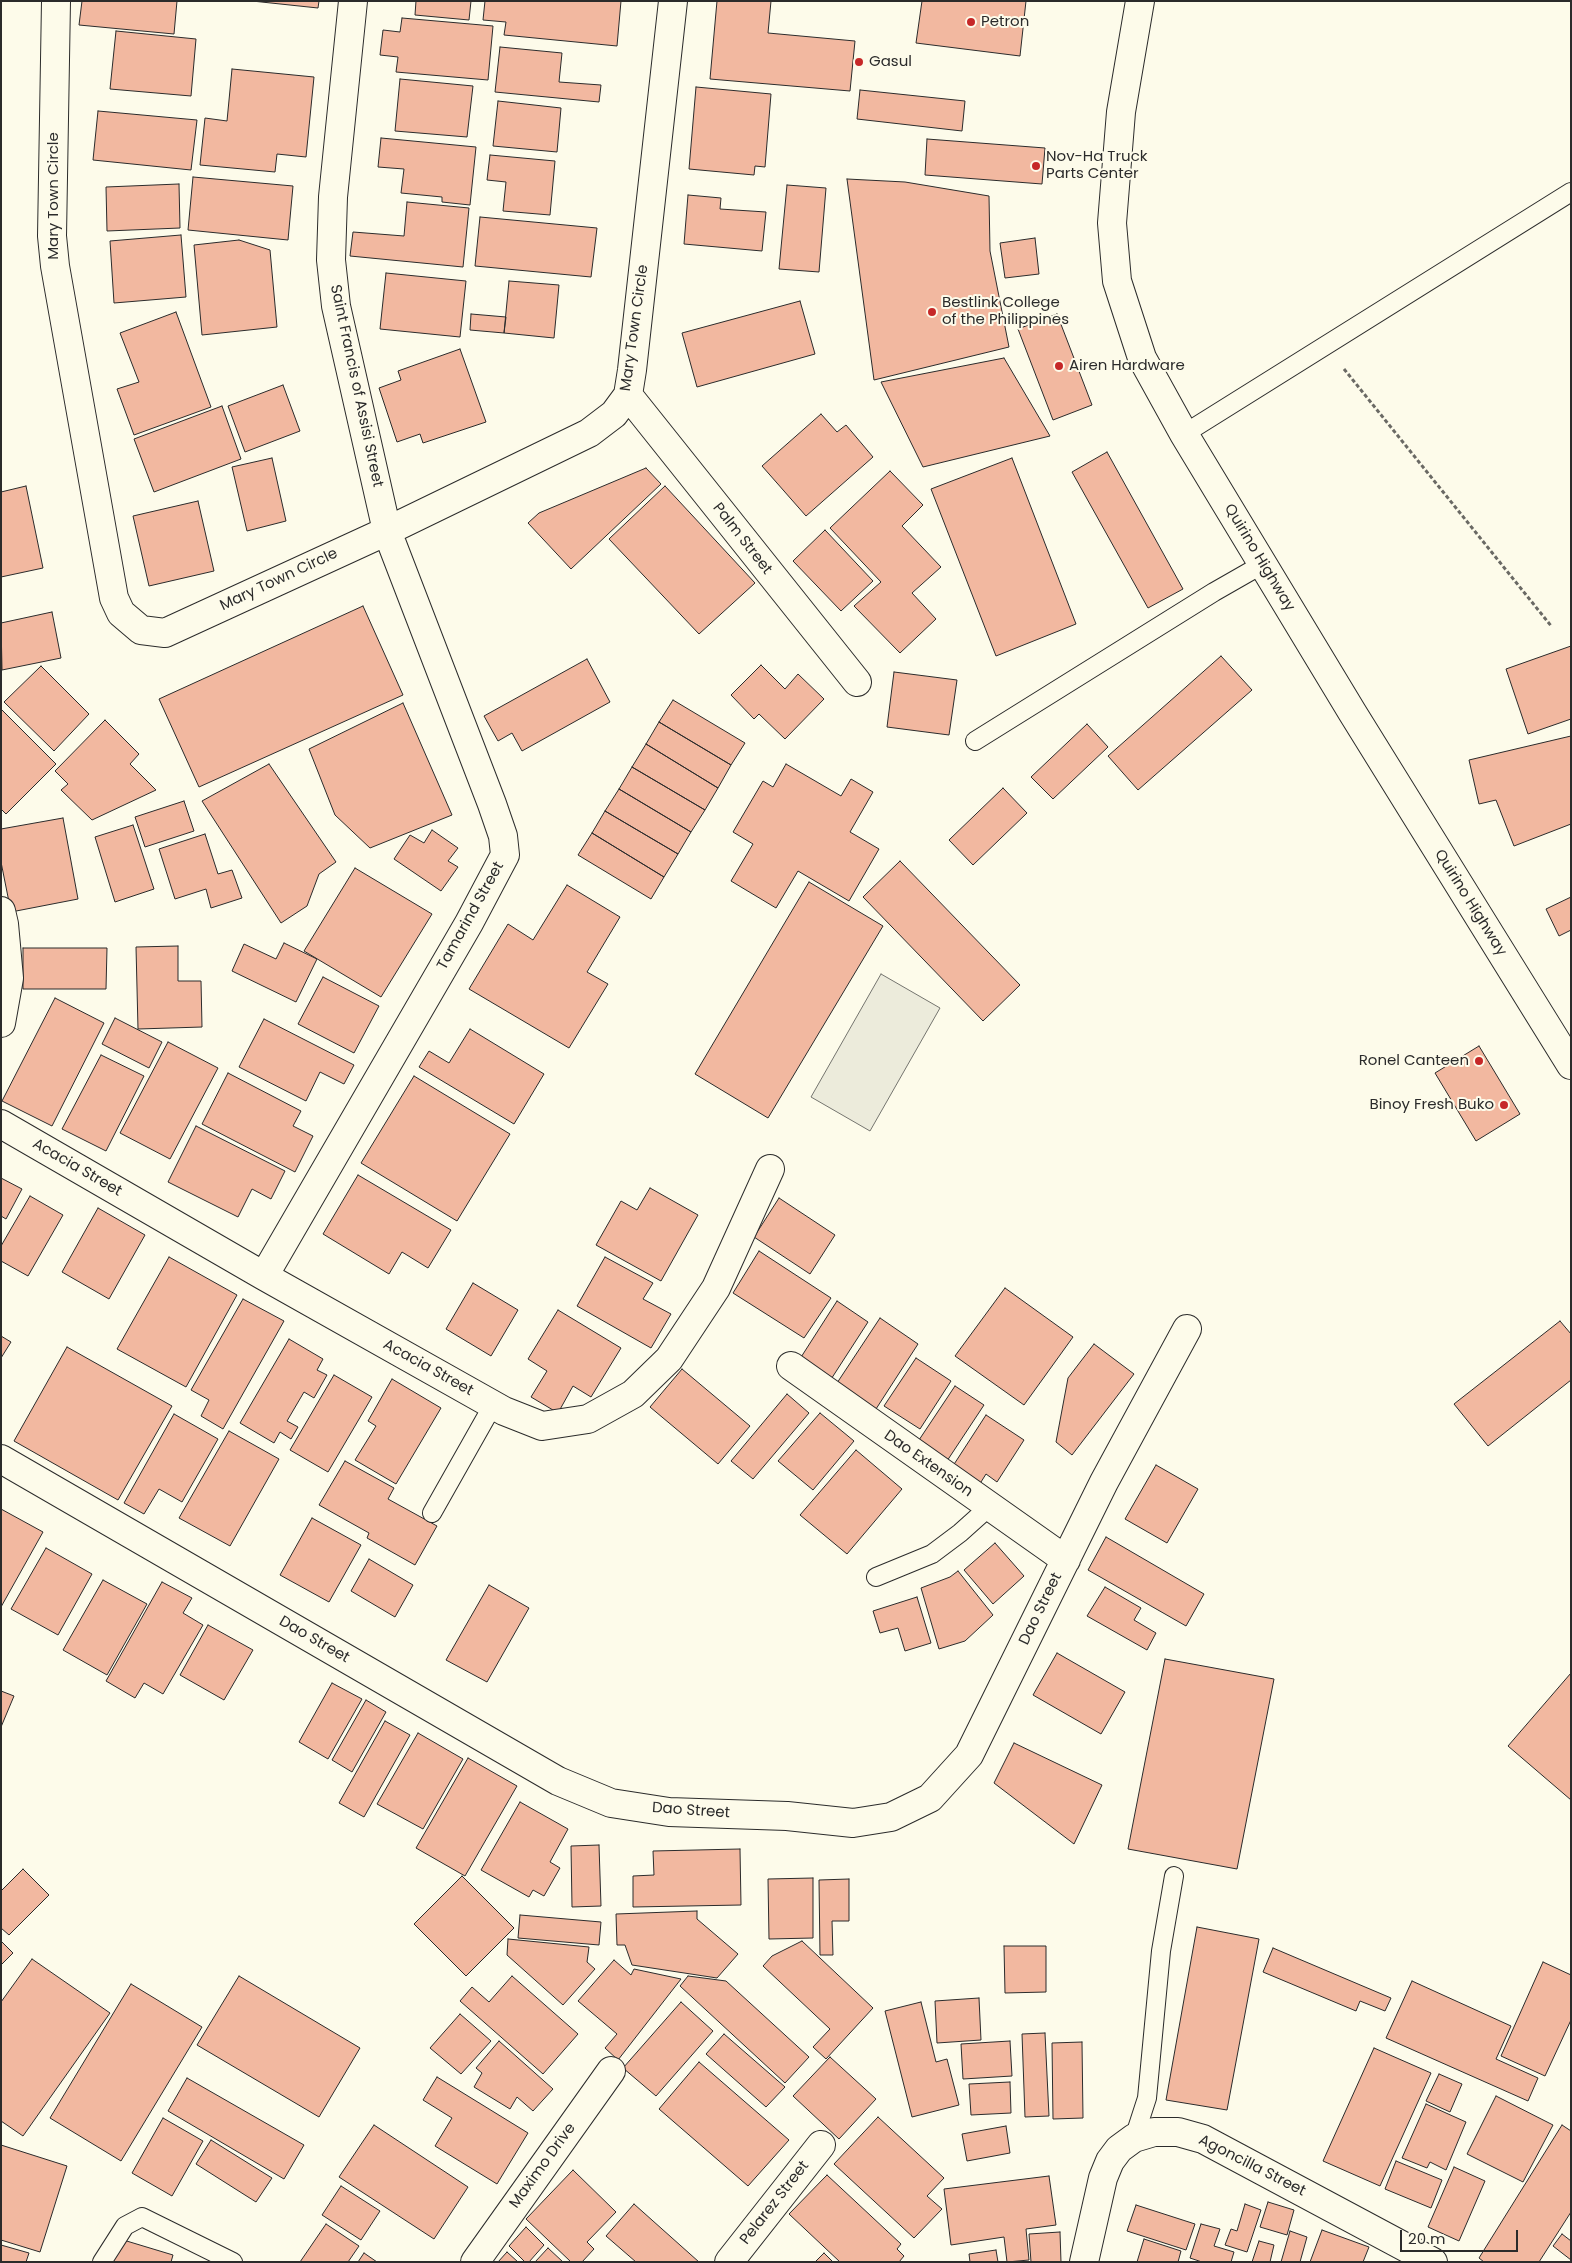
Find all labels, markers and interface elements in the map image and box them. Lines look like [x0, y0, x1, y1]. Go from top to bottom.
place label: Petron [981, 13, 1029, 31]
marker: Petron [965, 16, 977, 28]
place label: Gasul [869, 53, 912, 71]
marker: Gasul [853, 56, 865, 68]
street label: Mary Town Circle [45, 132, 63, 260]
place label: Nov-Ha Truck Parts Center [1046, 148, 1147, 183]
marker: Nov-Ha Truck Parts Center [1030, 160, 1042, 172]
street label: Mary Town Circle [617, 264, 653, 392]
street label: Saint Francis of Assisi Street [326, 283, 386, 489]
place label: Bestlink College of the Philippines [942, 294, 1069, 329]
marker: Bestlink College of the Philippines [926, 306, 938, 318]
place label: Airen Hardware [1069, 357, 1185, 375]
marker: Airen Hardware [1053, 360, 1065, 372]
street label: Palm Street [708, 500, 776, 578]
street label: Quirino Highway [1220, 501, 1298, 615]
street label: Mary Town Circle [217, 545, 341, 615]
street label: Quirino Highway [1430, 846, 1510, 960]
street label: Tamarind Street [434, 859, 508, 973]
place label: Ronel Canteen [1359, 1052, 1469, 1070]
marker: Ronel Canteen [1473, 1055, 1485, 1067]
place label: Binoy Fresh Buko [1369, 1096, 1494, 1114]
marker: Binoy Fresh Buko [1498, 1099, 1510, 1111]
street label: Acacia Street [29, 1135, 125, 1201]
street label: Acacia Street [380, 1336, 476, 1400]
street label: Dao Extension [880, 1427, 976, 1501]
street label: Dao Street [1016, 1570, 1066, 1648]
street label: Dao Street [276, 1613, 352, 1667]
street label: Dao Street [651, 1799, 731, 1823]
street label: Maximo Drive [506, 2120, 580, 2212]
street label: Agoncilla Street [1195, 2131, 1309, 2201]
street label: Pelarez Street [737, 2157, 813, 2249]
scale bar [1402, 2220, 1520, 2252]
text: 20 m [1408, 2228, 1446, 2249]

